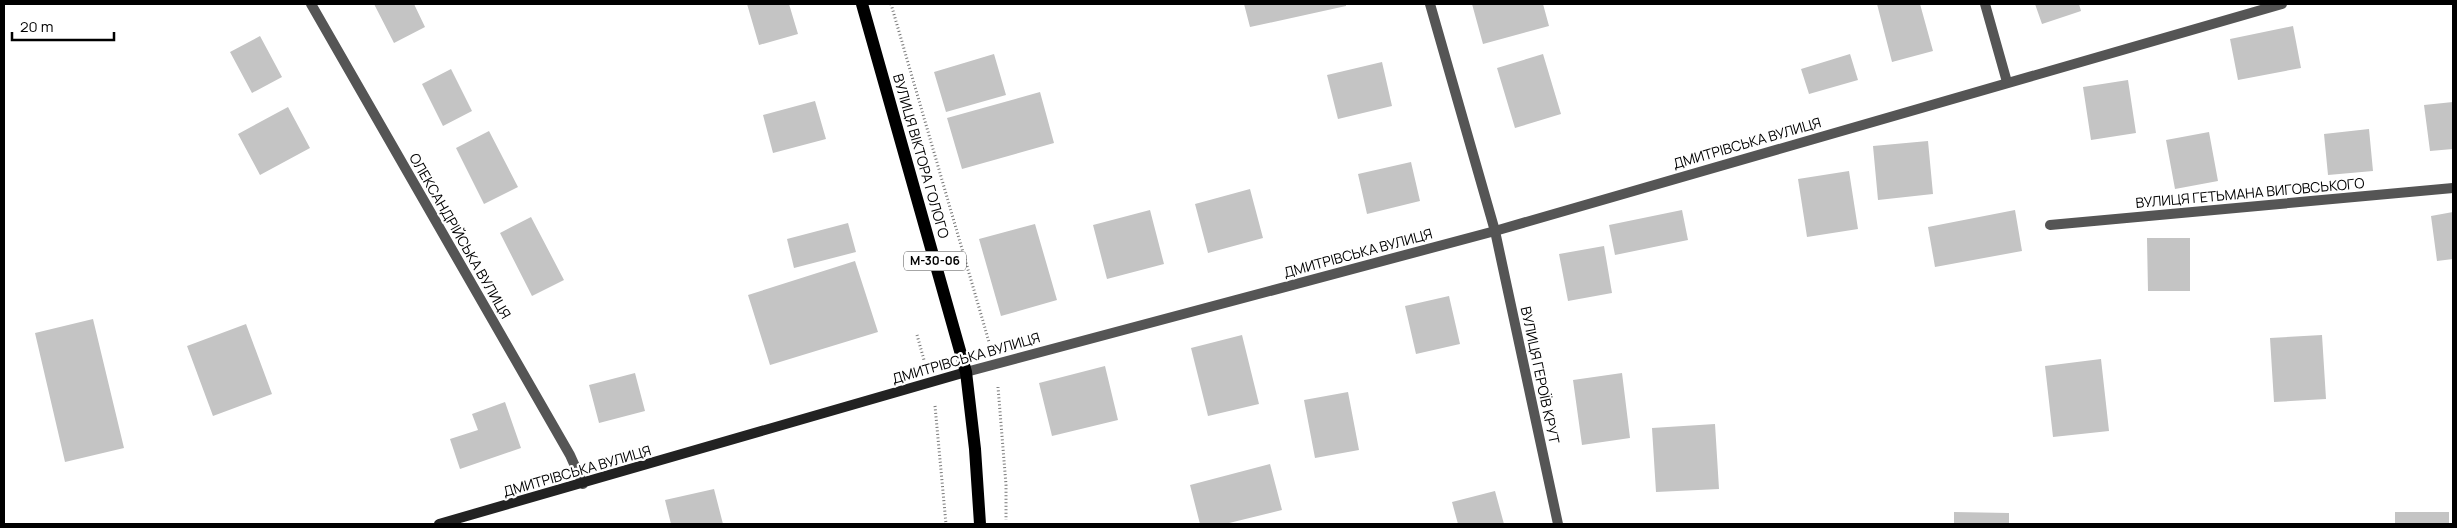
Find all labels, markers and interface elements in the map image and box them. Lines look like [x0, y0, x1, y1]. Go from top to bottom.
scale bar [12, 10, 115, 42]
text: 20 m [20, 16, 53, 37]
street label: ВУЛИЦЯ ВІКТОРА ГОЛОГО [889, 71, 954, 240]
street label: ДМИТРІВСЬКА ВУЛИЦЯ [1671, 112, 1823, 173]
street label: ОЛЕКСАНДРІЙСЬКА ВУЛИЦЯ [405, 150, 516, 322]
street label: ВУЛИЦЯ ГЕТЬМАНА ВИГОВСЬКОГО [2135, 173, 2365, 212]
street label: ДМИТРІВСЬКА ВУЛИЦЯ [1281, 224, 1434, 282]
road number: М-30-06 [904, 252, 966, 270]
street label: ВУЛИЦЯ ГЕРОЇВ КРУТ [1517, 305, 1564, 446]
street label: ДМИТРІВСЬКА ВУЛИЦЯ [890, 327, 1042, 388]
street label: ДМИТРІВСЬКА ВУЛИЦЯ [501, 440, 653, 501]

